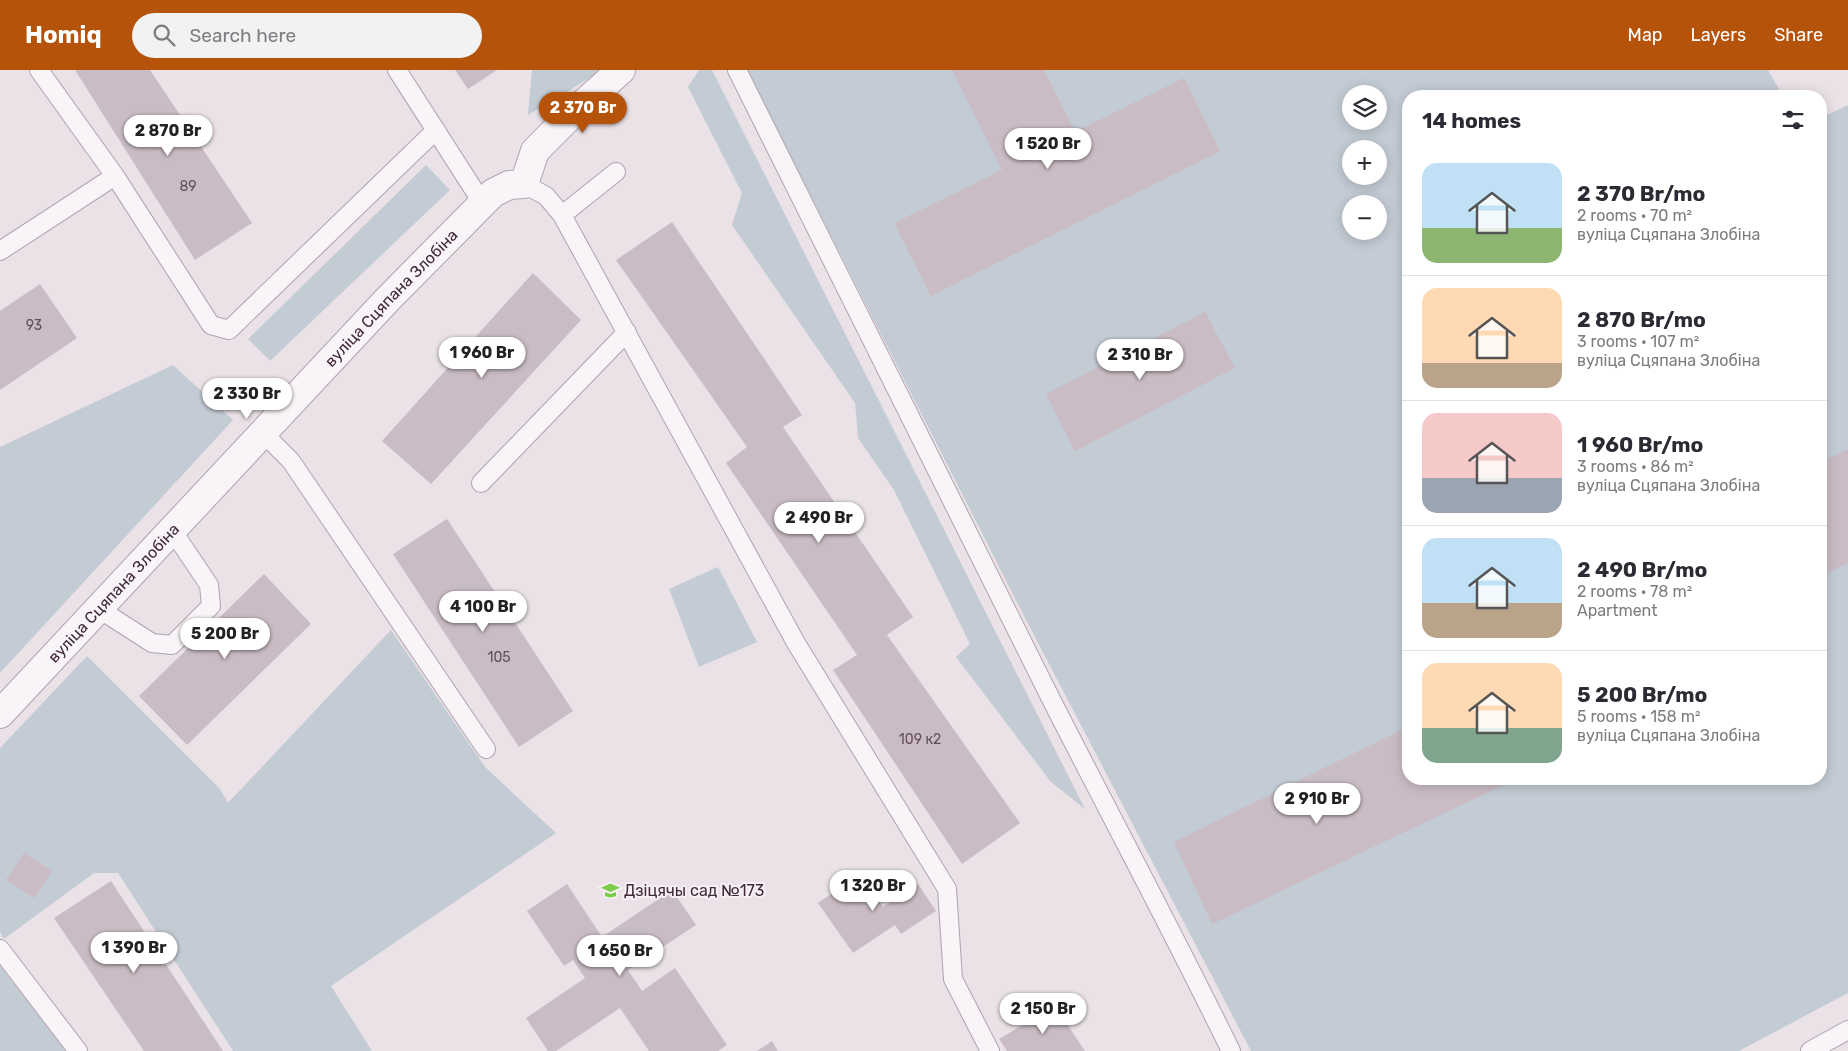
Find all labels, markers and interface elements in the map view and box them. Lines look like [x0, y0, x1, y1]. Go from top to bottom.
search box [132, 13, 482, 58]
text: Homiq [25, 21, 102, 49]
icon: search [150, 21, 178, 49]
text: Search here [190, 24, 296, 47]
text: Map [1628, 24, 1663, 46]
text: Layers [1691, 24, 1746, 46]
text: Share [1774, 24, 1823, 46]
map controls [1342, 85, 1387, 240]
button: layers [1342, 85, 1387, 130]
pin: 2 370 Br [531, 92, 635, 134]
text: 2 370 Br [550, 98, 616, 117]
icon: filters [1779, 106, 1807, 134]
text: 14 homes [1422, 108, 1521, 133]
pin: 2 870 Br [116, 114, 220, 157]
text: 2 870 Br [135, 121, 201, 140]
pin: 1 520 Br [996, 128, 1100, 170]
text: 1 520 Br [1016, 134, 1080, 153]
button: + [1342, 140, 1387, 185]
house number: 89 [179, 178, 197, 195]
text: 2 370 Br/mo [1577, 181, 1705, 206]
icon: home [1462, 183, 1522, 243]
button: − [1342, 195, 1387, 240]
text: 2 rooms · 70 m² [1577, 206, 1692, 225]
street label: вуліца Сцяпана Злобіна [321, 225, 462, 371]
text: вуліца Сцяпана Злобіна [1577, 225, 1760, 244]
text: 2 870 Br/mo [1577, 307, 1706, 332]
icon: home [1462, 308, 1522, 368]
house number: 93 [26, 317, 42, 334]
text: 3 rooms · 107 m² [1577, 332, 1699, 351]
pin: 1 960 Br [430, 336, 534, 379]
pin: 2 310 Br [1088, 338, 1192, 381]
text: 1 960 Br [450, 343, 514, 362]
text: 2 310 Br [1108, 345, 1172, 364]
text: вуліца Сцяпана Злобіна [1577, 351, 1760, 370]
pin: 2 330 Br [195, 378, 299, 420]
text: 2 330 Br [213, 384, 281, 403]
text: 1 960 Br/mo [1577, 432, 1703, 457]
icon: home [1462, 433, 1522, 493]
text: 3 rooms · 86 m² [1577, 457, 1694, 476]
text: вуліца Сцяпана Злобіна [1577, 476, 1760, 495]
pin: 2 490 Br [767, 502, 871, 544]
text: 2 490 Br [785, 508, 853, 527]
street label: вуліца Сцяпана Злобіна [44, 520, 183, 667]
text: 2 490 Br/mo [1577, 557, 1707, 582]
icon: home [1462, 558, 1522, 618]
text: 2 rooms · 78 m² [1577, 582, 1692, 601]
pin: 4 100 Br [431, 590, 535, 633]
text: 4 100 Br [450, 597, 516, 616]
text: Apartment [1577, 601, 1657, 620]
pin: 5 200 Br [173, 618, 277, 660]
text: 5 200 Br [191, 624, 259, 643]
house number: 105 [487, 649, 511, 666]
text: 5 200 Br/mo [1577, 682, 1707, 707]
icon: home [1462, 683, 1522, 743]
text: 5 rooms · 158 m² [1577, 707, 1700, 726]
text: вуліца Сцяпана Злобіна [1577, 726, 1760, 745]
house number: 109 к2 [899, 731, 941, 748]
pin: 2 910 Br [1265, 782, 1369, 825]
text: 2 910 Br [1285, 789, 1349, 808]
pin: 1 320 Br [821, 870, 925, 912]
text: 1 320 Br [840, 876, 906, 895]
school or university icon: Дзіцячы сад №173 [600, 880, 620, 900]
place label: Дзіцячы сад №173 [624, 881, 764, 900]
pin: 1 390 Br [82, 932, 186, 974]
pin: 1 650 Br [568, 934, 672, 977]
text: 1 390 Br [102, 938, 166, 957]
text: 1 650 Br [588, 941, 652, 960]
pin: 2 150 Br [991, 992, 1095, 1035]
text: 2 150 Br [1011, 999, 1075, 1018]

